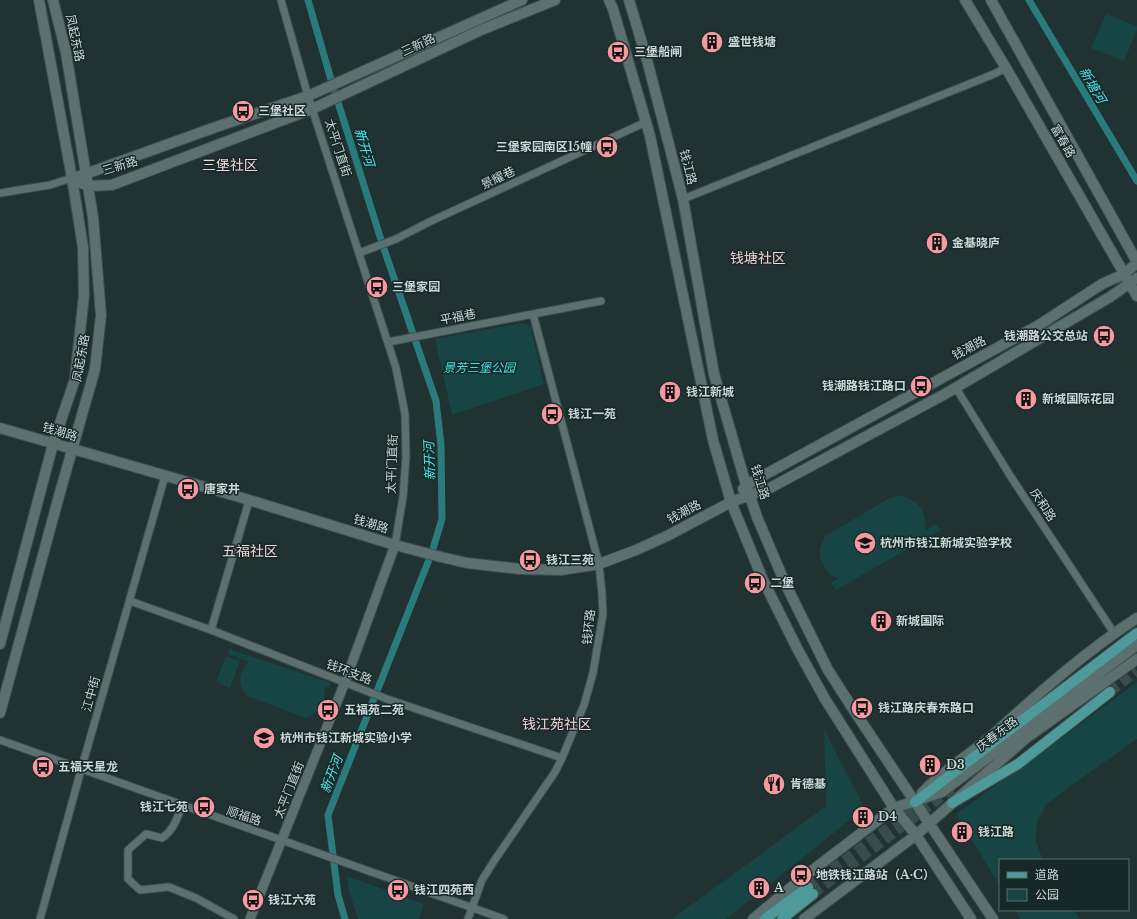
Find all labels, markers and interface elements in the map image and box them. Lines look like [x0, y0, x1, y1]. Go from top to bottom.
street label: 凤起东路 [63, 13, 88, 63]
building icon: 盛世钱塘 [699, 29, 725, 55]
street label: 三新路 [398, 30, 437, 59]
place label: 盛世钱塘 [728, 34, 776, 49]
bus stop icon: 三堡船闸 [605, 39, 631, 65]
place label: 三堡船闸 [634, 44, 682, 59]
water label: 新塘河 [1075, 64, 1111, 109]
bus stop icon: 三堡社区 [230, 98, 256, 124]
place label: 三堡社区 [258, 103, 306, 118]
street label: 太平门直街 [322, 117, 355, 179]
street label: 富春路 [1048, 121, 1079, 160]
water label: 新开河 [351, 126, 379, 171]
bus stop icon: 三堡家园南区15幢 [594, 134, 620, 160]
place label: 三堡家园南区15幢 [496, 139, 592, 154]
street label: 钱江路 [677, 148, 700, 186]
street label: 三新路 [100, 153, 139, 178]
district label: 三堡社区 [202, 156, 258, 174]
street label: 景耀巷 [478, 163, 517, 192]
building icon: 金基晓庐 [924, 230, 950, 256]
place label: 金基晓庐 [952, 235, 1000, 250]
district label: 钱塘社区 [730, 249, 786, 267]
bus stop icon: 三堡家园 [364, 274, 390, 300]
place label: 三堡家园 [392, 279, 440, 294]
street label: 平福巷 [439, 306, 477, 327]
bus stop icon: 钱潮路公交总站 [1091, 323, 1117, 349]
place label: 钱潮路公交总站 [1004, 328, 1088, 343]
street label: 钱潮路 [949, 332, 988, 363]
street label: 凤起东路 [69, 333, 92, 383]
park label: 景芳三堡公园 [443, 360, 517, 375]
bus stop icon: 钱潮路钱江路口 [908, 373, 934, 399]
place label: 钱潮路钱江路口 [822, 378, 906, 393]
building icon: 钱江新城 [657, 379, 683, 405]
place label: 钱江新城 [686, 384, 734, 399]
building icon: 新城国际花园 [1013, 386, 1039, 412]
place label: 新城国际花园 [1042, 391, 1114, 406]
bus stop icon: 钱江一苑 [539, 401, 565, 427]
place label: 钱江一苑 [568, 406, 616, 421]
street label: 钱潮路 [41, 419, 80, 444]
street label: 太平门直街 [383, 434, 400, 494]
water label: 新开河 [420, 438, 439, 481]
street label: 钱江路 [748, 462, 773, 501]
bus stop icon: 唐家井 [175, 476, 201, 502]
place label: 唐家井 [204, 481, 240, 496]
street label: 庆和路 [1027, 486, 1060, 524]
street label: 钱潮路 [664, 496, 703, 527]
street label: 钱潮路 [352, 511, 391, 536]
school or university icon: 杭州市钱江新城实验学校 [852, 530, 878, 556]
place label: 杭州市钱江新城实验学校 [880, 535, 1012, 550]
district label: 五福社区 [222, 542, 278, 560]
bus stop icon: 钱江三苑 [517, 547, 543, 573]
place label: 钱江三苑 [546, 552, 594, 567]
bus stop icon: 二堡 [742, 570, 768, 596]
place label: 二堡 [770, 575, 794, 590]
street label: 钱环路 [579, 608, 598, 646]
building icon: 新城国际 [868, 608, 894, 634]
place label: 新城国际 [896, 613, 944, 628]
street label: 钱环支路 [324, 656, 374, 687]
street label: 江中街 [78, 674, 103, 713]
bus stop icon: 钱江路庆春东路口 [849, 695, 875, 721]
bus stop icon: 五福苑二苑 [315, 697, 341, 723]
place label: 钱江路庆春东路口 [878, 700, 974, 715]
place label: 五福苑二苑 [344, 702, 404, 717]
street label: 庆春东路 [973, 713, 1020, 754]
district label: 钱江苑社区 [522, 715, 592, 733]
school or university icon: 杭州市钱江新城实验小学 [251, 725, 277, 751]
place label: 杭州市钱江新城实验小学 [280, 730, 412, 745]
water label: 新开河 [317, 750, 347, 795]
building icon: D3 [917, 752, 943, 778]
bus stop icon: 五福天星龙 [30, 754, 56, 780]
place label: D3 [946, 757, 965, 772]
place label: 五福天星龙 [58, 759, 118, 774]
street label: 太平门直街 [270, 759, 307, 820]
restaurant icon: 肯德基 [761, 771, 787, 797]
place label: 肯德基 [790, 776, 826, 791]
bus stop icon: 钱江七苑 [191, 794, 217, 820]
place label: 钱江七苑 [140, 799, 188, 814]
street label: 顺福路 [225, 803, 264, 828]
building icon: D4 [850, 804, 876, 830]
place label: D4 [878, 809, 897, 824]
building icon: 钱江路 [949, 819, 975, 845]
place label: 钱江路 [978, 824, 1014, 839]
legend [999, 859, 1129, 911]
bus stop icon: 地铁钱江路站（A·C） [788, 862, 814, 888]
place label: 地铁钱江路站（A·C） [816, 867, 935, 882]
text: 道路 [1035, 867, 1059, 882]
building icon: A [746, 875, 772, 901]
bus stop icon: 钱江四苑西 [385, 877, 411, 903]
place label: A [773, 880, 785, 895]
place label: 钱江四苑西 [414, 882, 474, 897]
bus stop icon: 钱江六苑 [240, 887, 266, 913]
text: 公园 [1035, 887, 1059, 902]
place label: 钱江六苑 [268, 892, 316, 907]

